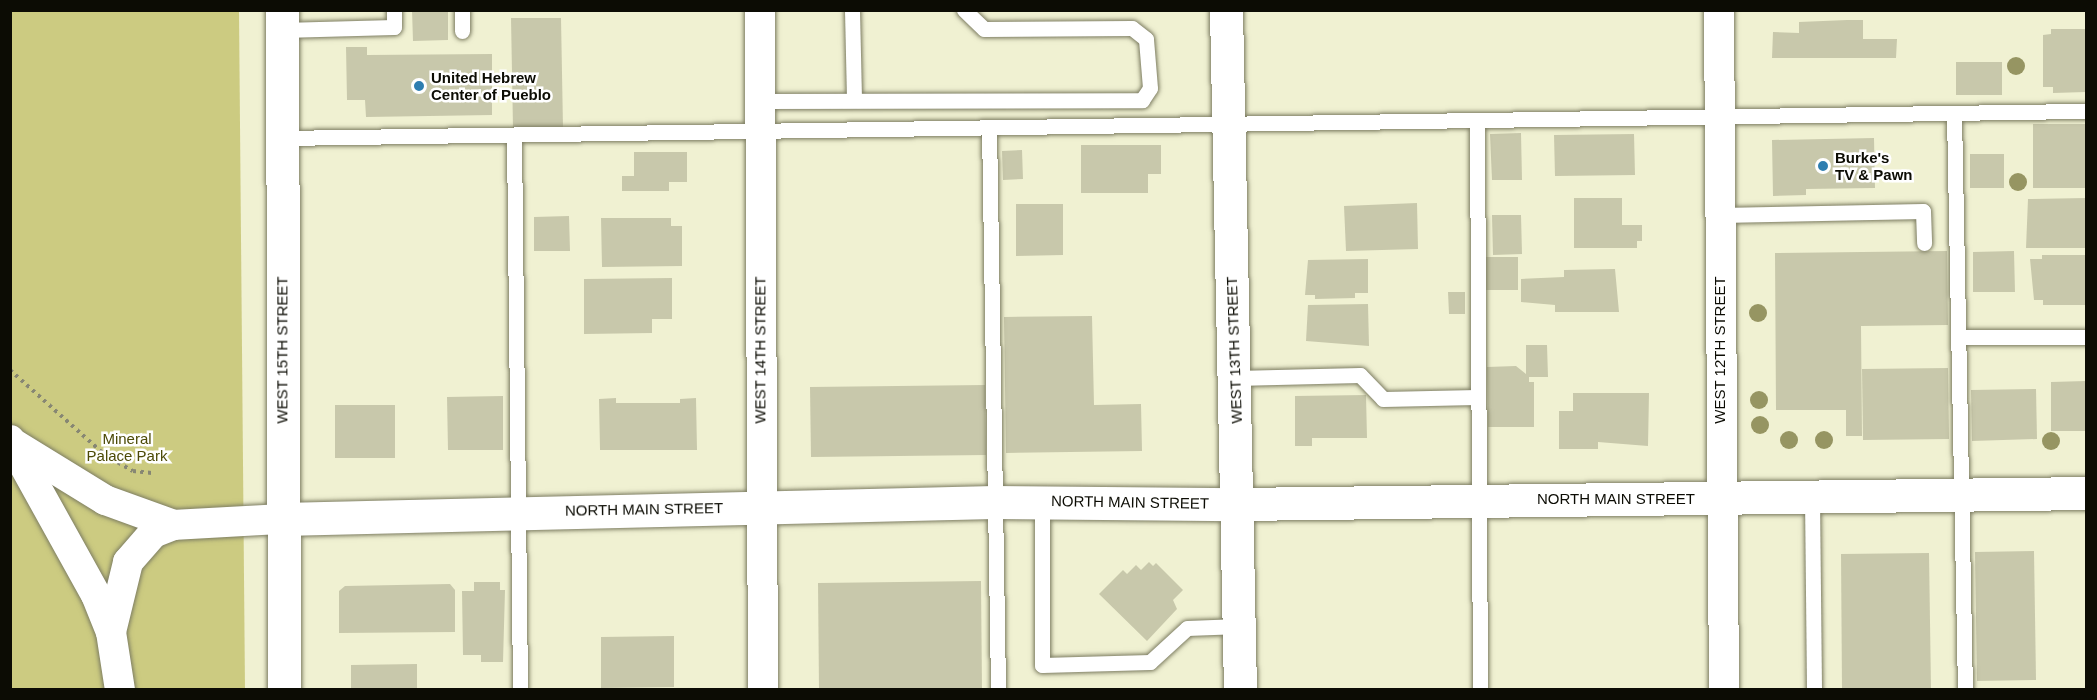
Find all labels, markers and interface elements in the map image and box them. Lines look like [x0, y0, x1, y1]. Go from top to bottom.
place label: United Hebrew Center of Pueblo [431, 68, 551, 103]
marker: United Hebrew Center of Pueblo [412, 79, 426, 93]
place label: Burke's TV & Pawn [1835, 148, 1913, 183]
marker: Burke's TV & Pawn [1816, 159, 1830, 173]
street label: WEST 15TH STREET [273, 276, 291, 424]
street label: WEST 14TH STREET [751, 276, 769, 424]
street label: WEST 13TH STREET [1222, 276, 1246, 424]
street label: WEST 12TH STREET [1711, 276, 1729, 424]
park label: Mineral Palace Park [87, 429, 167, 464]
street label: NORTH MAIN STREET [1537, 490, 1695, 508]
street label: NORTH MAIN STREET [1051, 492, 1209, 512]
street label: NORTH MAIN STREET [565, 499, 723, 519]

